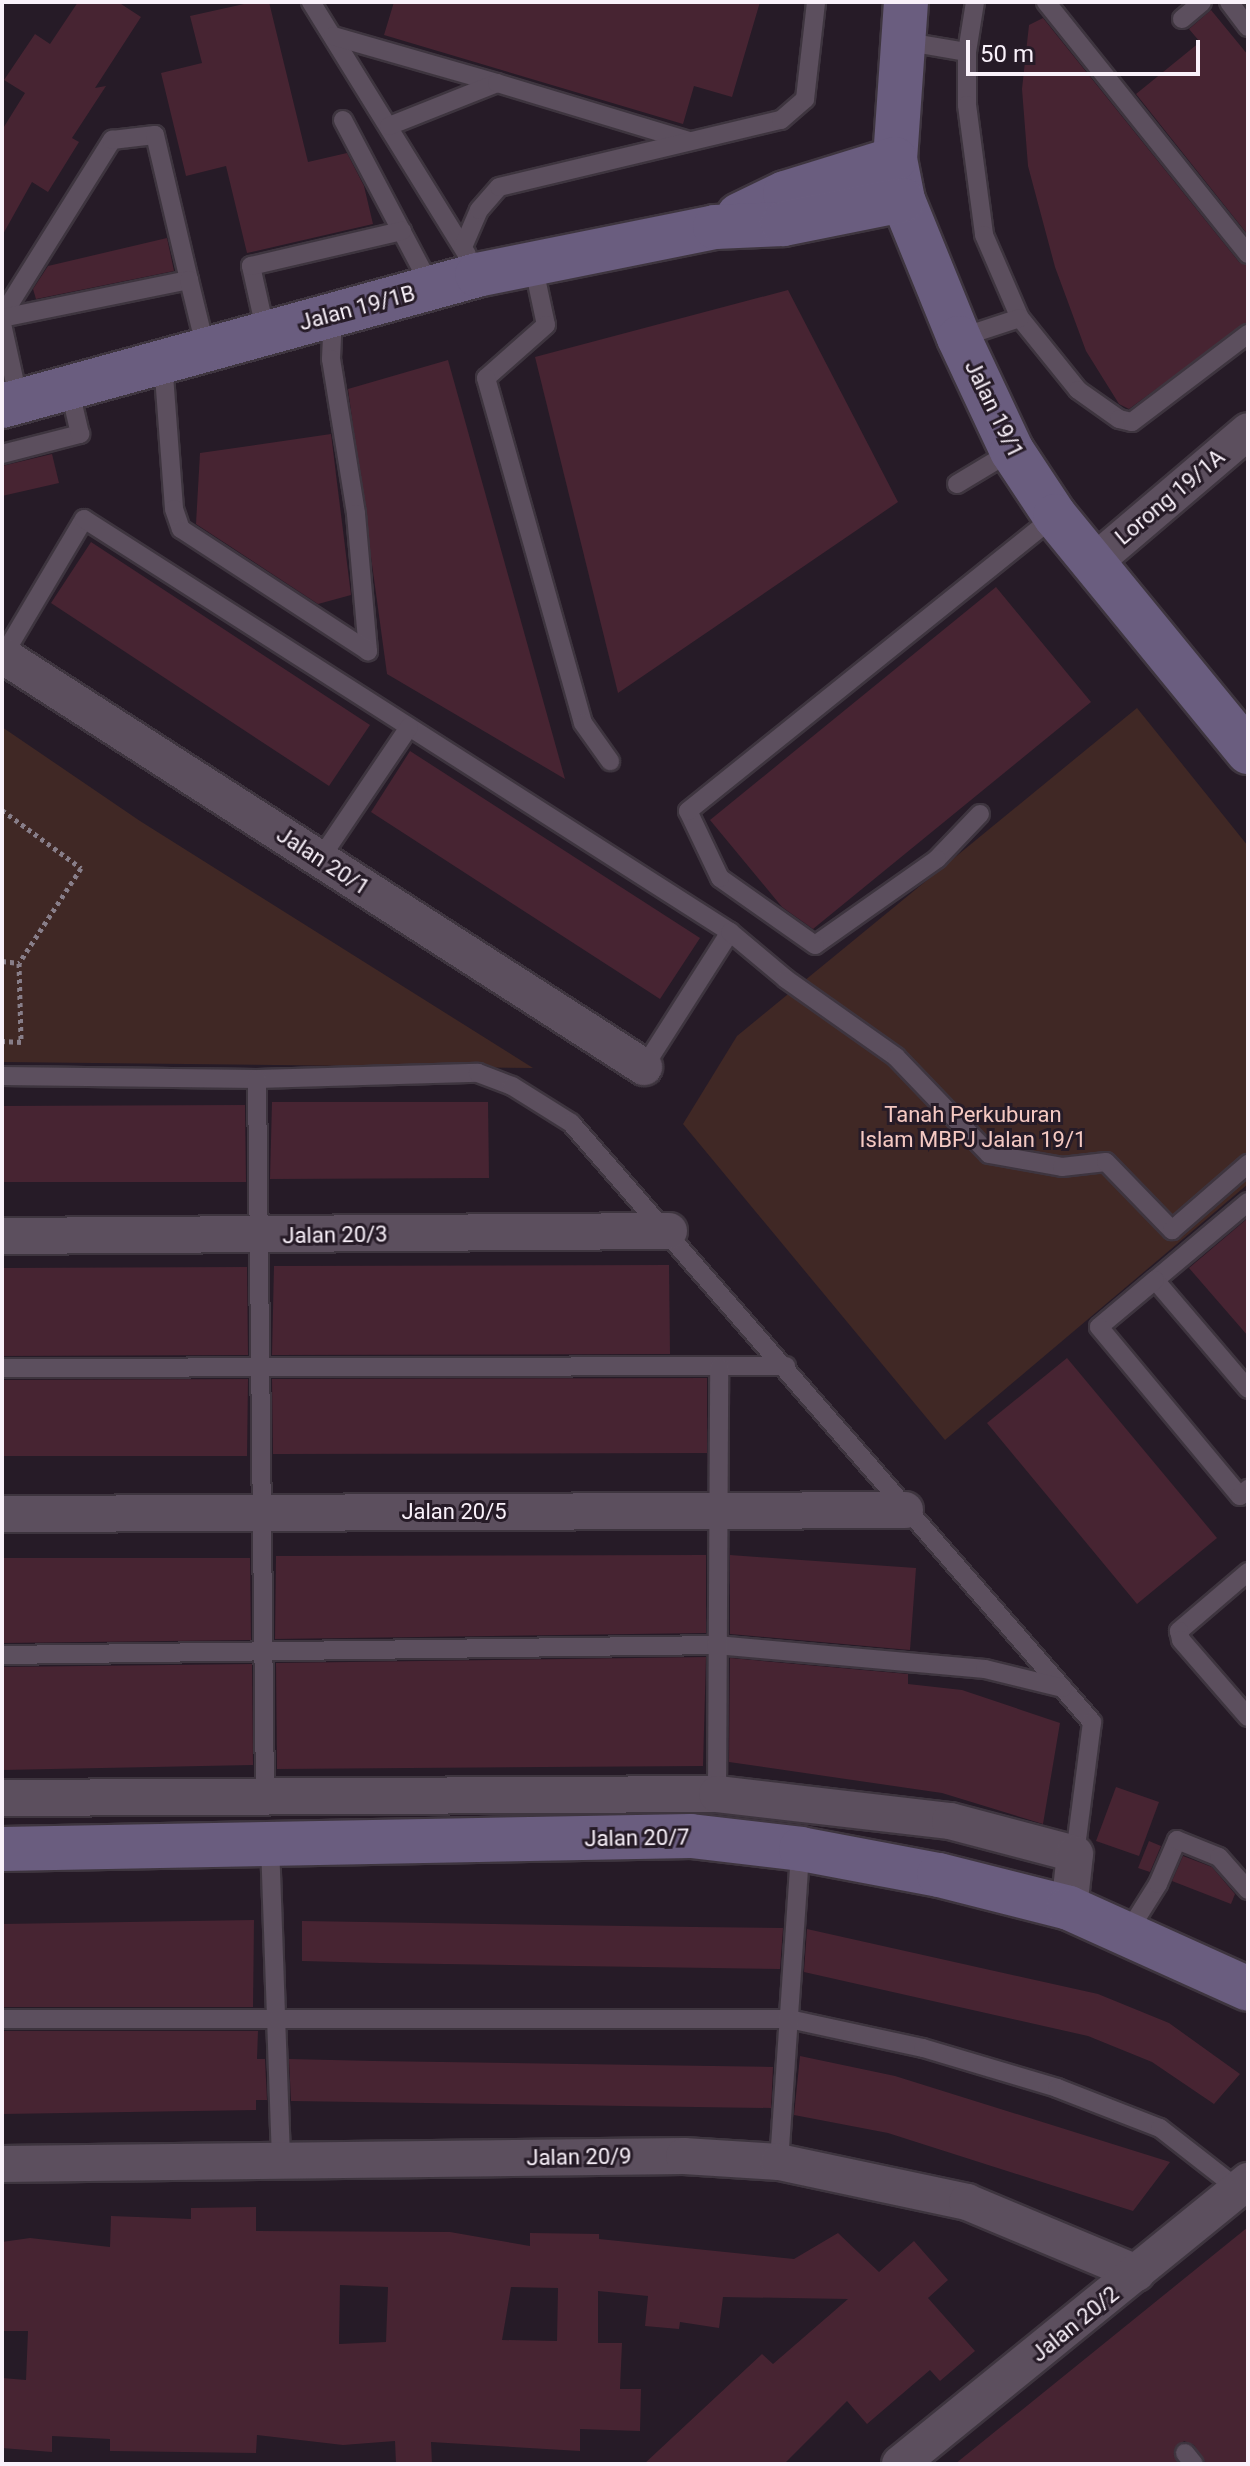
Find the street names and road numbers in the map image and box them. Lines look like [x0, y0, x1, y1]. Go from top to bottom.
street label: Jalan 19/1B [296, 280, 418, 336]
street label: Jalan 19/1 [959, 356, 1029, 462]
street label: Lorong 19/1A [1110, 444, 1230, 550]
street label: Jalan 20/1 [272, 821, 374, 901]
street label: Jalan 20/3 [282, 1221, 388, 1249]
street label: Jalan 20/5 [401, 1499, 507, 1525]
street label: Jalan 20/7 [584, 1824, 690, 1852]
street label: Jalan 20/9 [526, 2143, 632, 2171]
street label: Jalan 20/2 [1026, 2281, 1124, 2367]

